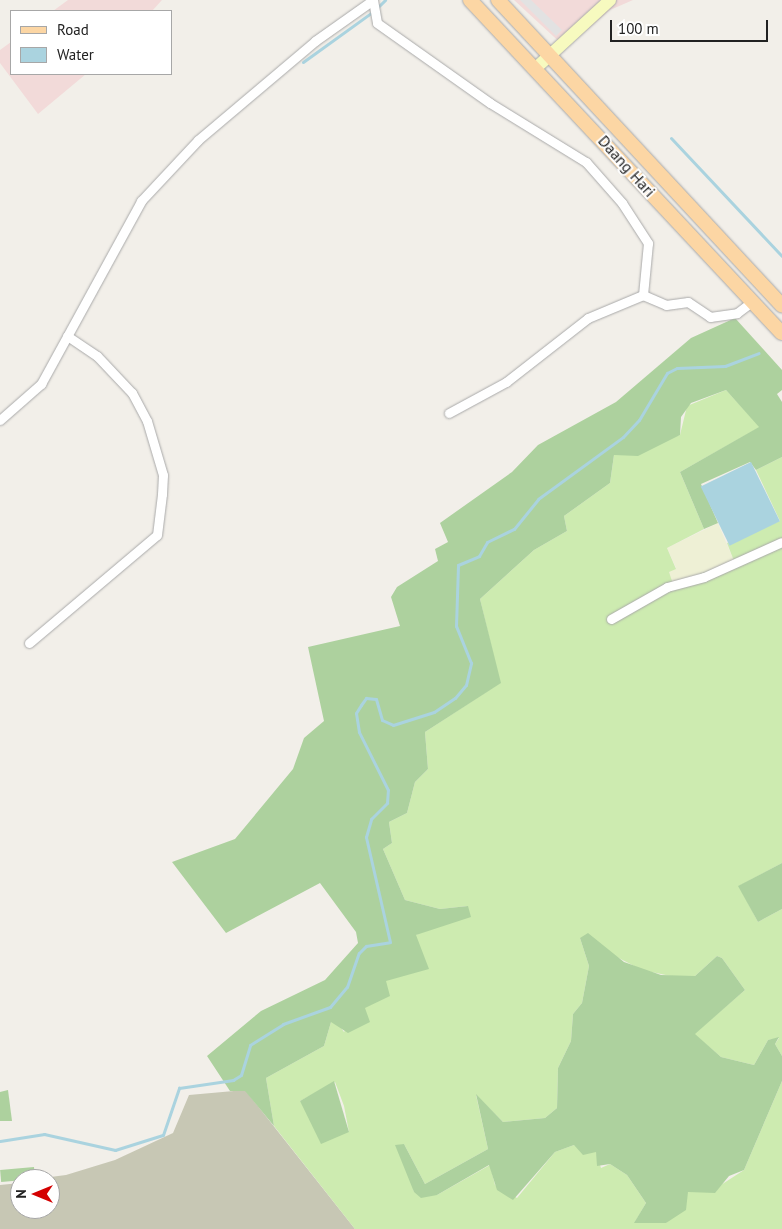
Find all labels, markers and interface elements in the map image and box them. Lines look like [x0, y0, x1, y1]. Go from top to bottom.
legend [10, 10, 172, 75]
scale bar [612, 10, 770, 42]
text: 100 m [618, 19, 659, 38]
text: Road [57, 20, 89, 39]
text: Water [57, 45, 94, 64]
street label: Daang Hari [594, 131, 660, 201]
north arrow [10, 1169, 60, 1219]
text: N [12, 1189, 30, 1199]

